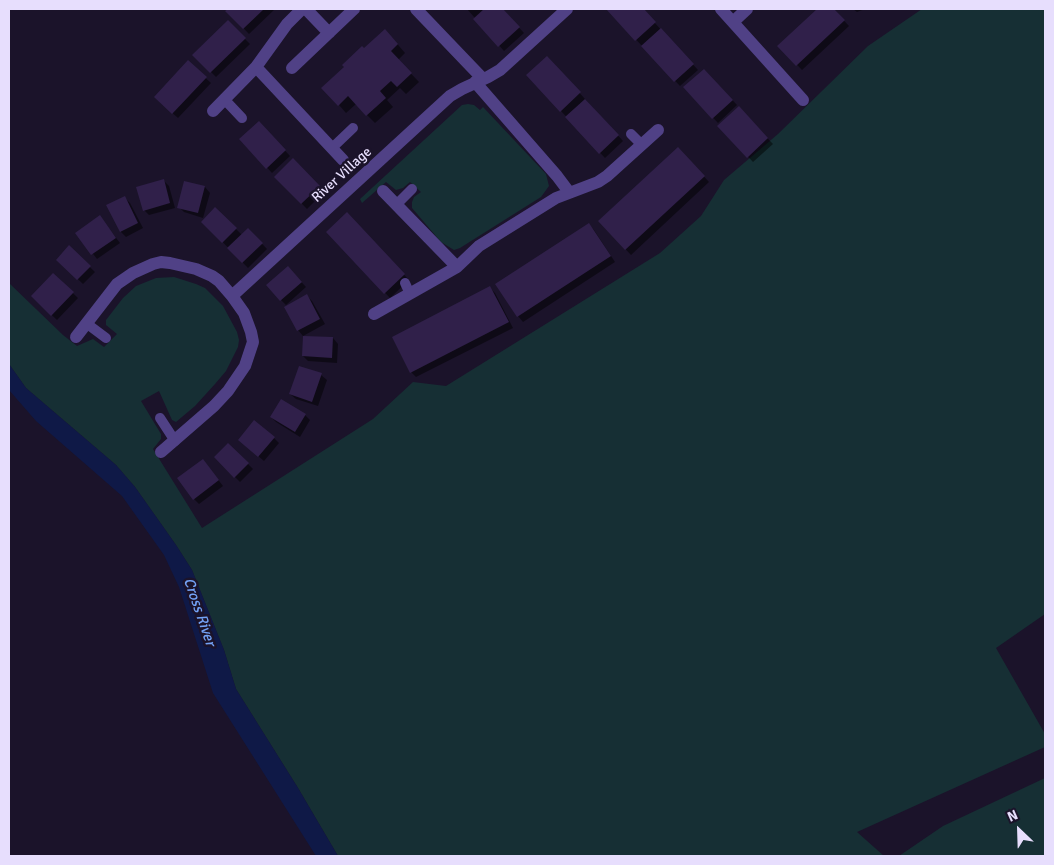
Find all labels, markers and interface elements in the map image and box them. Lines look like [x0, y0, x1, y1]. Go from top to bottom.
street label: River Village [309, 144, 375, 206]
water label: Cross River [179, 575, 219, 649]
north arrow [994, 805, 1044, 855]
text: N [1005, 806, 1021, 826]

